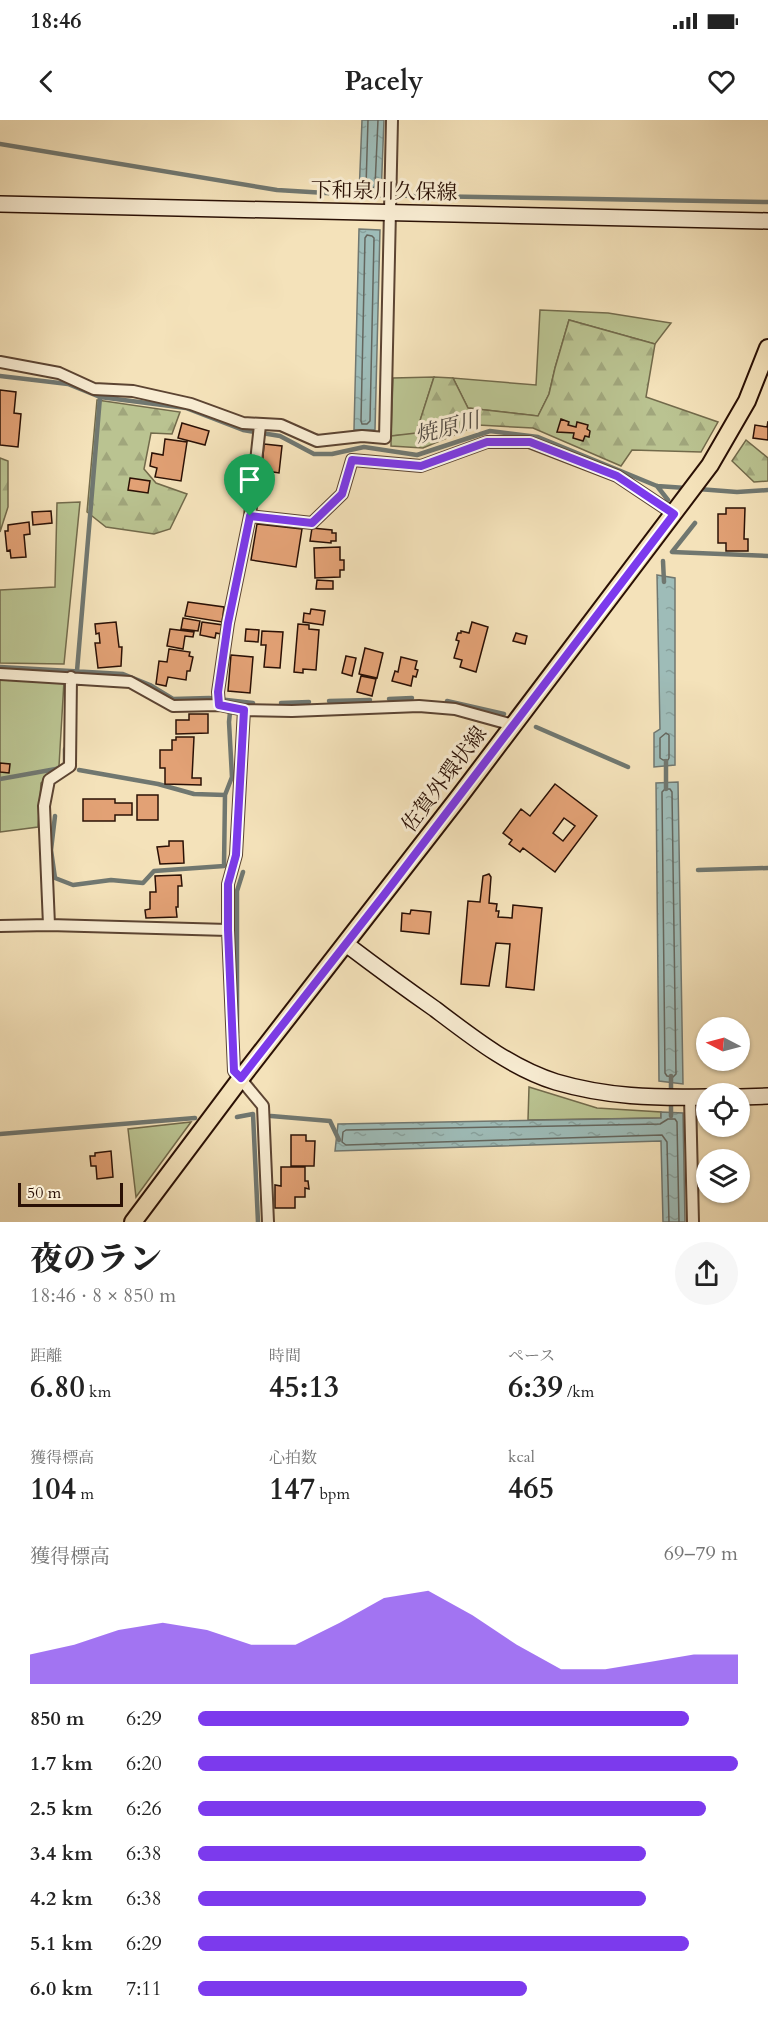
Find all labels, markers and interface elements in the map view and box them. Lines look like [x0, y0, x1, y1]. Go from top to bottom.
text: 18:46 [30, 6, 81, 36]
text: Pacely [345, 63, 423, 100]
icon: back [30, 65, 63, 98]
icon: heart [705, 65, 738, 98]
street label: 下和泉川久保線 [310, 176, 458, 207]
water label: 焼原川 [412, 405, 485, 451]
pin [224, 454, 275, 516]
icon: arrive [233, 463, 266, 496]
street label: 佐賀外環状線 [395, 720, 494, 838]
north arrow [696, 1017, 750, 1071]
map controls [696, 1017, 750, 1203]
button: locate [696, 1083, 750, 1137]
button: layers [696, 1149, 750, 1203]
scale bar [18, 1180, 123, 1208]
text: 50 m [27, 1182, 61, 1204]
text: 夜のラン [30, 1237, 162, 1282]
button: share [675, 1242, 738, 1305]
text: 18:46 · 8 × 850 m [30, 1282, 176, 1309]
text: 距離 [30, 1345, 62, 1367]
text: 時間 [269, 1345, 301, 1367]
text: ペース [508, 1345, 555, 1367]
text: 6.80 [30, 1367, 85, 1408]
text: 45:13 [269, 1367, 339, 1408]
text: 6:39 [508, 1367, 563, 1408]
text: km [85, 1381, 111, 1403]
text: /km [563, 1381, 594, 1403]
text: kcal [508, 1446, 535, 1468]
text: 獲得標高 [30, 1447, 94, 1469]
text: 心拍数 [269, 1447, 317, 1469]
text: 465 [508, 1468, 554, 1509]
text: 104 [30, 1469, 76, 1510]
text: 147 [269, 1469, 315, 1510]
text: m [76, 1483, 94, 1505]
text: bpm [315, 1483, 350, 1505]
text: 69–79 m [664, 1540, 738, 1567]
text: 獲得標高 [30, 1543, 110, 1570]
text: 850 m [30, 1705, 85, 1732]
text: 6:29 [126, 1705, 162, 1732]
text: 1.7 km [30, 1750, 93, 1777]
text: 6:20 [126, 1750, 162, 1777]
text: 2.5 km [30, 1795, 93, 1822]
text: 6:26 [126, 1795, 162, 1822]
text: 3.4 km [30, 1840, 93, 1867]
text: 6:38 [126, 1840, 162, 1867]
text: 4.2 km [30, 1885, 93, 1912]
text: 6:38 [126, 1885, 162, 1912]
text: 5.1 km [30, 1930, 93, 1957]
text: 6:29 [126, 1930, 162, 1957]
text: 6.0 km [30, 1975, 93, 2002]
text: 7:11 [126, 1975, 162, 2002]

